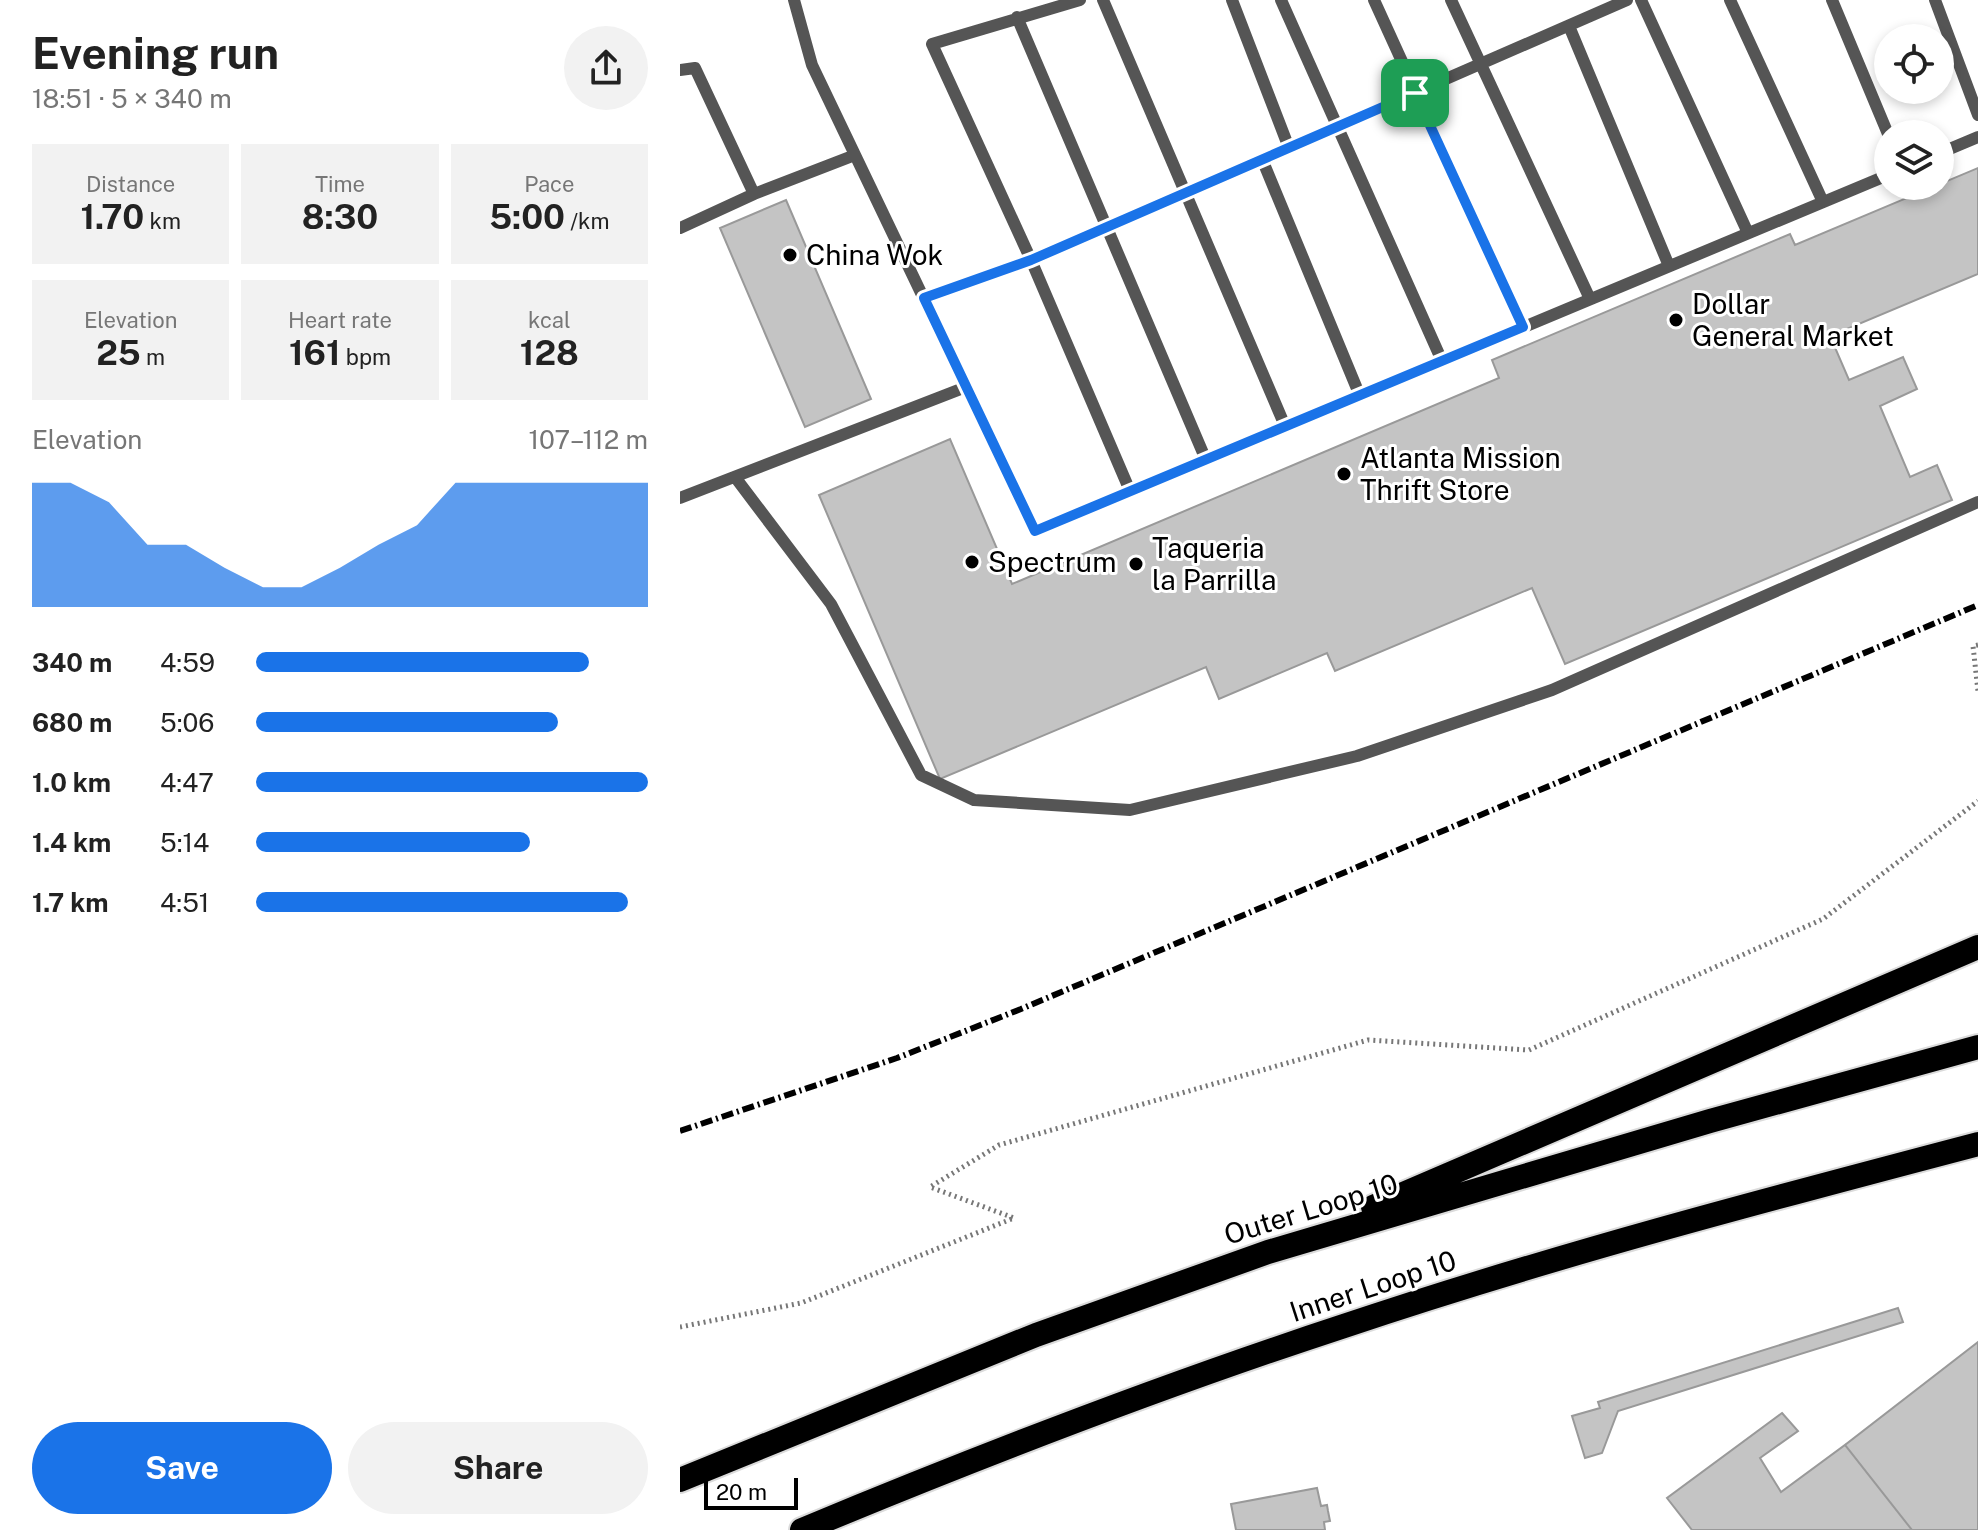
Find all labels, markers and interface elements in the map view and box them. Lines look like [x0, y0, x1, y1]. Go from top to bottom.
map controls [1874, 24, 1954, 200]
button: locate [1874, 24, 1954, 104]
button: share [564, 26, 648, 110]
text: Evening run [32, 27, 279, 79]
pin [1381, 59, 1449, 127]
icon: arrive [1393, 71, 1437, 115]
text: 18:51 · 5 × 340 m [32, 83, 232, 114]
button: layers [1874, 120, 1954, 200]
text: Distance [86, 171, 175, 197]
text: Time [315, 171, 365, 197]
text: Pace [524, 171, 574, 197]
text: 1.70 [80, 197, 144, 237]
text: 8:30 [302, 197, 378, 237]
text: 5:00 [489, 197, 565, 237]
text: km [144, 208, 181, 234]
text: /km [565, 208, 609, 234]
place label: China Wok [806, 238, 943, 271]
marker: China Wok [781, 246, 799, 264]
place label: Dollar General Market [1692, 287, 1894, 352]
text: Elevation [84, 307, 177, 333]
text: Heart rate [288, 307, 392, 333]
text: kcal [528, 307, 571, 333]
marker: Dollar General Market [1667, 311, 1685, 329]
text: 25 [96, 333, 141, 373]
text: 161 [289, 333, 340, 373]
text: 128 [520, 333, 579, 373]
text: m [141, 344, 165, 370]
text: bpm [340, 344, 391, 370]
text: Elevation [32, 424, 142, 455]
text: 107–112 m [528, 424, 648, 455]
place label: Atlanta Mission Thrift Store [1360, 441, 1561, 506]
marker: Atlanta Mission Thrift Store [1335, 465, 1353, 483]
place label: Taqueria la Parrilla [1152, 531, 1277, 596]
place label: Spectrum [988, 545, 1116, 578]
marker: Spectrum [963, 553, 981, 571]
marker: Taqueria la Parrilla [1127, 555, 1145, 573]
text: 340 m [32, 647, 112, 678]
text: 4:59 [160, 647, 215, 678]
text: 680 m [32, 707, 112, 738]
text: 5:06 [160, 707, 214, 738]
text: 1.0 km [32, 767, 111, 798]
text: 4:47 [160, 767, 214, 798]
text: 1.4 km [32, 827, 111, 858]
text: 5:14 [160, 827, 209, 858]
text: 1.7 km [32, 887, 109, 918]
text: 4:51 [160, 887, 209, 918]
street label: Outer Loop 10 [1220, 1166, 1402, 1251]
street label: Inner Loop 10 [1285, 1243, 1460, 1328]
button: Save [32, 1422, 332, 1514]
button: Share [348, 1422, 648, 1514]
scale bar [704, 1474, 798, 1510]
text: 20 m [716, 1479, 767, 1505]

